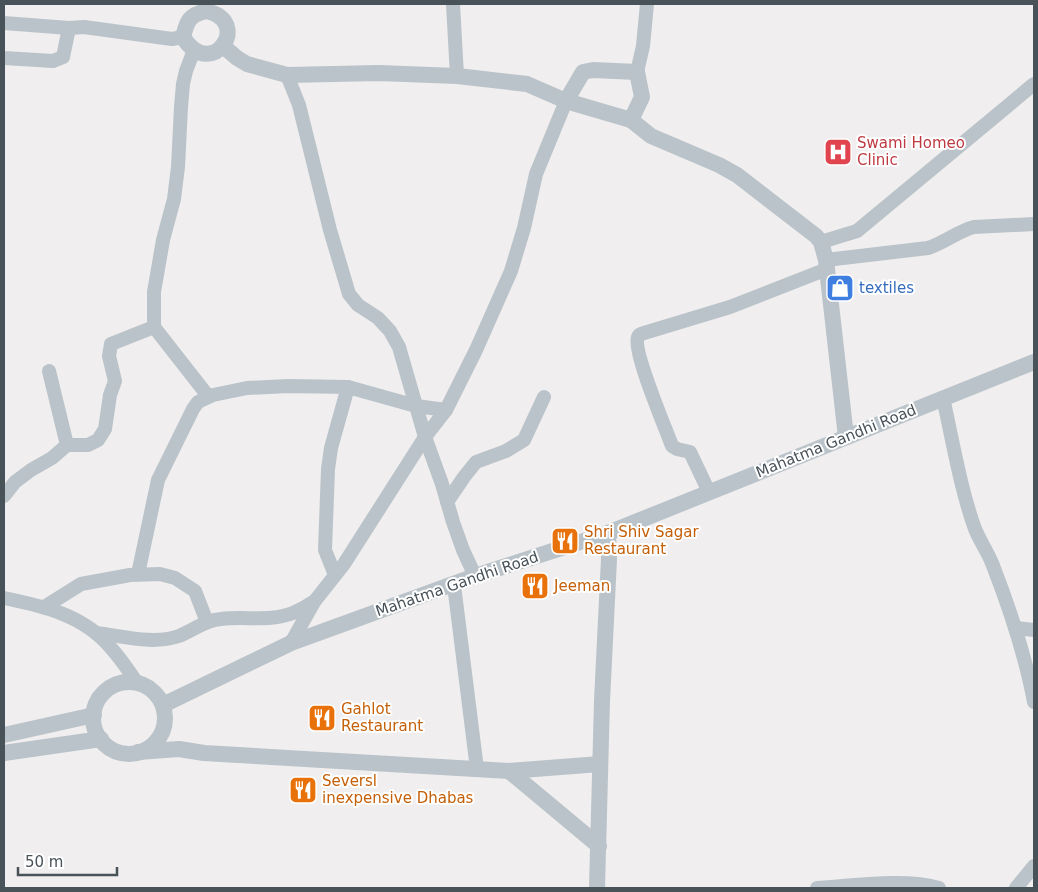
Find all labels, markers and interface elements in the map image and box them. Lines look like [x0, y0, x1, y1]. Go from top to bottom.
place label: Swami Homeo Clinic [857, 134, 965, 169]
hospital icon: Swami Homeo Clinic [823, 137, 853, 167]
shop icon: textiles [825, 273, 855, 303]
place label: textiles [859, 279, 914, 297]
street label: Mahatma Gandhi Road [753, 401, 919, 481]
place label: Shri Shiv Sagar Restaurant [584, 523, 699, 558]
restaurant icon: Shri Shiv Sagar Restaurant [550, 526, 580, 556]
street label: Mahatma Gandhi Road [373, 548, 541, 620]
restaurant icon: Jeeman [520, 571, 550, 601]
place label: Jeeman [553, 577, 610, 595]
place label: Gahlot Restaurant [341, 700, 423, 735]
restaurant icon: Gahlot Restaurant [307, 703, 337, 733]
place label: Seversl inexpensive Dhabas [322, 772, 474, 807]
restaurant icon: Seversl inexpensive Dhabas [288, 775, 318, 805]
scale bar [18, 844, 116, 876]
text: 50 m [25, 853, 63, 871]

